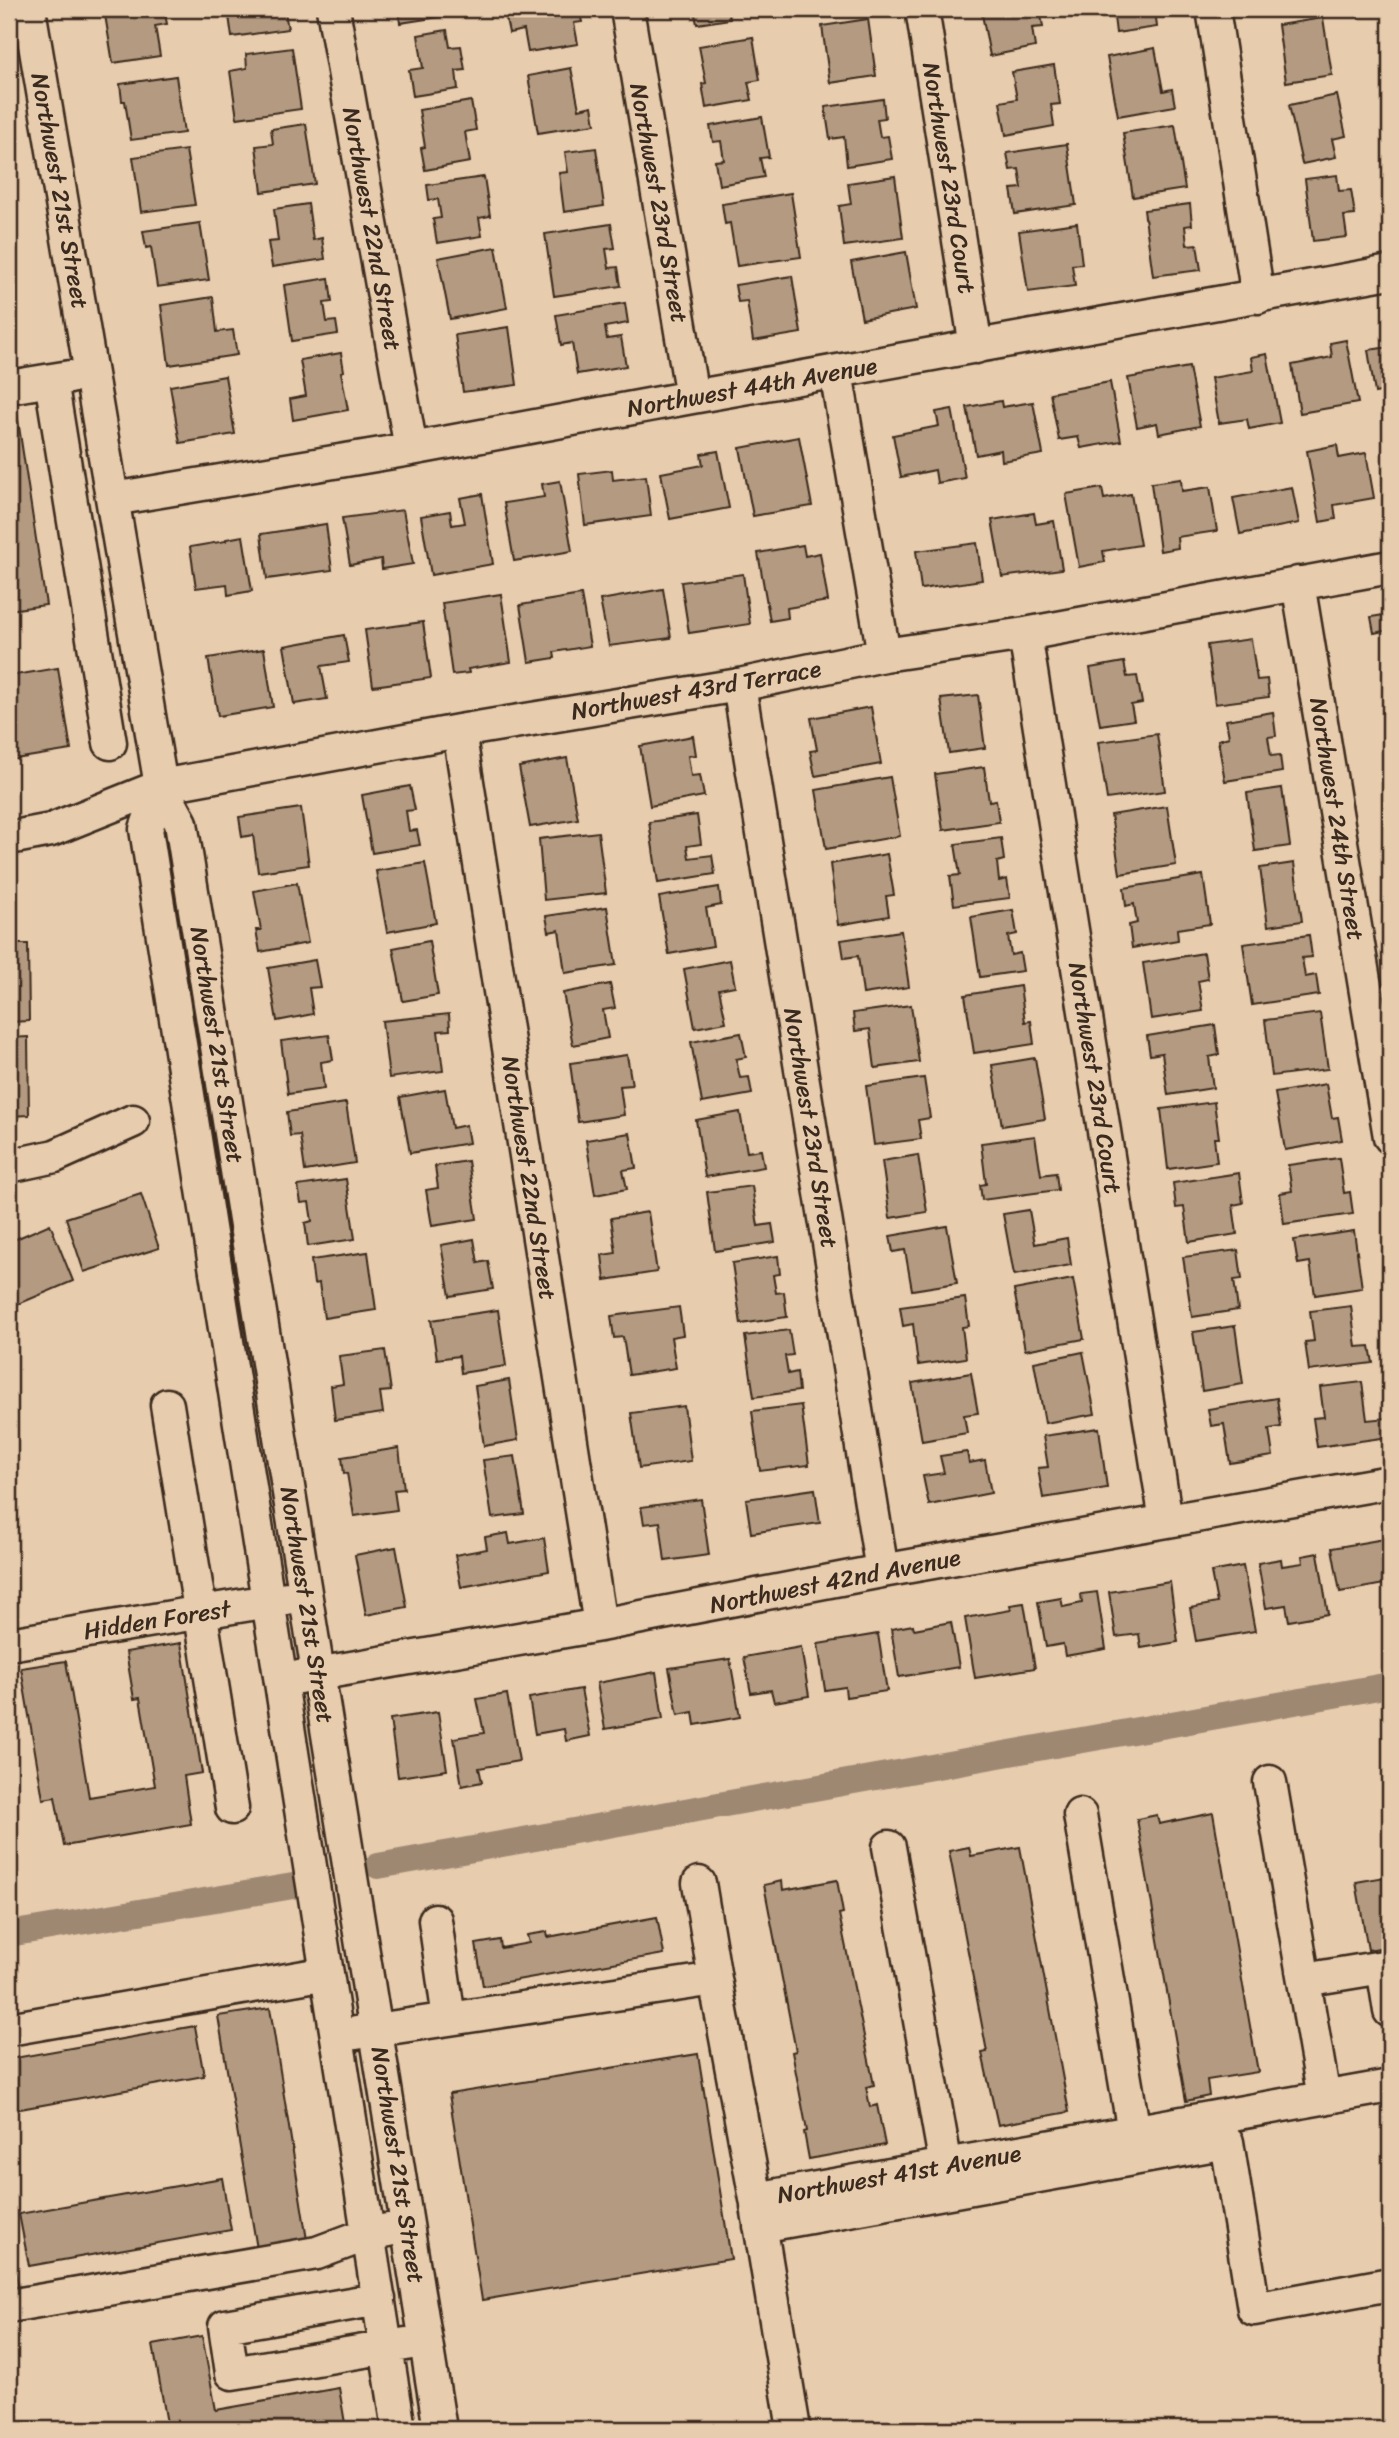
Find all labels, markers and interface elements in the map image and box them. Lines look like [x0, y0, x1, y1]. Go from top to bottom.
street label: Northwest 23rd Court [910, 59, 988, 297]
street label: Northwest 21st Street [19, 70, 101, 312]
street label: Northwest 23rd Street [617, 80, 701, 326]
street label: Northwest 22nd Street [330, 104, 414, 354]
street label: Northwest 44th Avenue [624, 344, 881, 430]
street label: Northwest 43rd Terrace [568, 647, 825, 733]
street label: Northwest 24th Street [1297, 694, 1377, 944]
street label: Northwest 21st Street [178, 924, 256, 1166]
street label: Northwest 23rd Court [1056, 959, 1134, 1197]
street label: Northwest 23rd Street [771, 1005, 851, 1251]
street label: Northwest 22nd Street [489, 1053, 569, 1303]
street label: Northwest 21st Street [268, 1484, 346, 1726]
street label: Northwest 42nd Avenue [706, 1536, 965, 1626]
street label: Hidden Forest [80, 1587, 235, 1652]
street label: Northwest 21st Street [359, 2044, 437, 2286]
street label: Northwest 41st Avenue [774, 2132, 1025, 2216]

